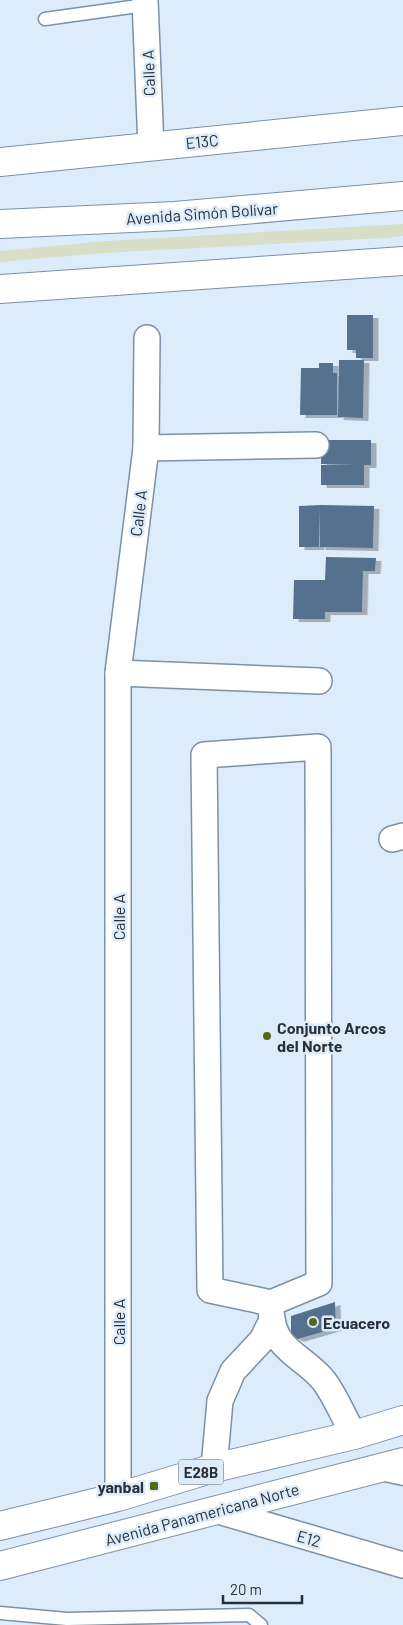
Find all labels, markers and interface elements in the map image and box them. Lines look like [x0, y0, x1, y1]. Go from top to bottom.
street label: Calle A [138, 49, 158, 97]
street label: E13C [184, 130, 220, 152]
street label: Avenida Simón Bolívar [125, 198, 279, 228]
street label: Calle A [126, 488, 150, 537]
street label: Calle A [109, 893, 128, 940]
place label: Conjunto Arcos del Norte [277, 1018, 386, 1055]
marker: Conjunto Arcos del Norte [261, 1030, 273, 1042]
street label: Calle A [109, 1298, 128, 1345]
place label: Ecuacero [323, 1313, 390, 1332]
marker: Ecuacero [307, 1316, 319, 1328]
road number: E28B [178, 1460, 224, 1484]
place label: yanbal [98, 1477, 144, 1496]
street label: Avenida Panamericana Norte [103, 1479, 301, 1549]
marker: yanbal [148, 1480, 160, 1492]
street label: E12 [295, 1526, 323, 1550]
scale bar [223, 1572, 302, 1604]
text: 20 m [230, 1580, 262, 1598]

